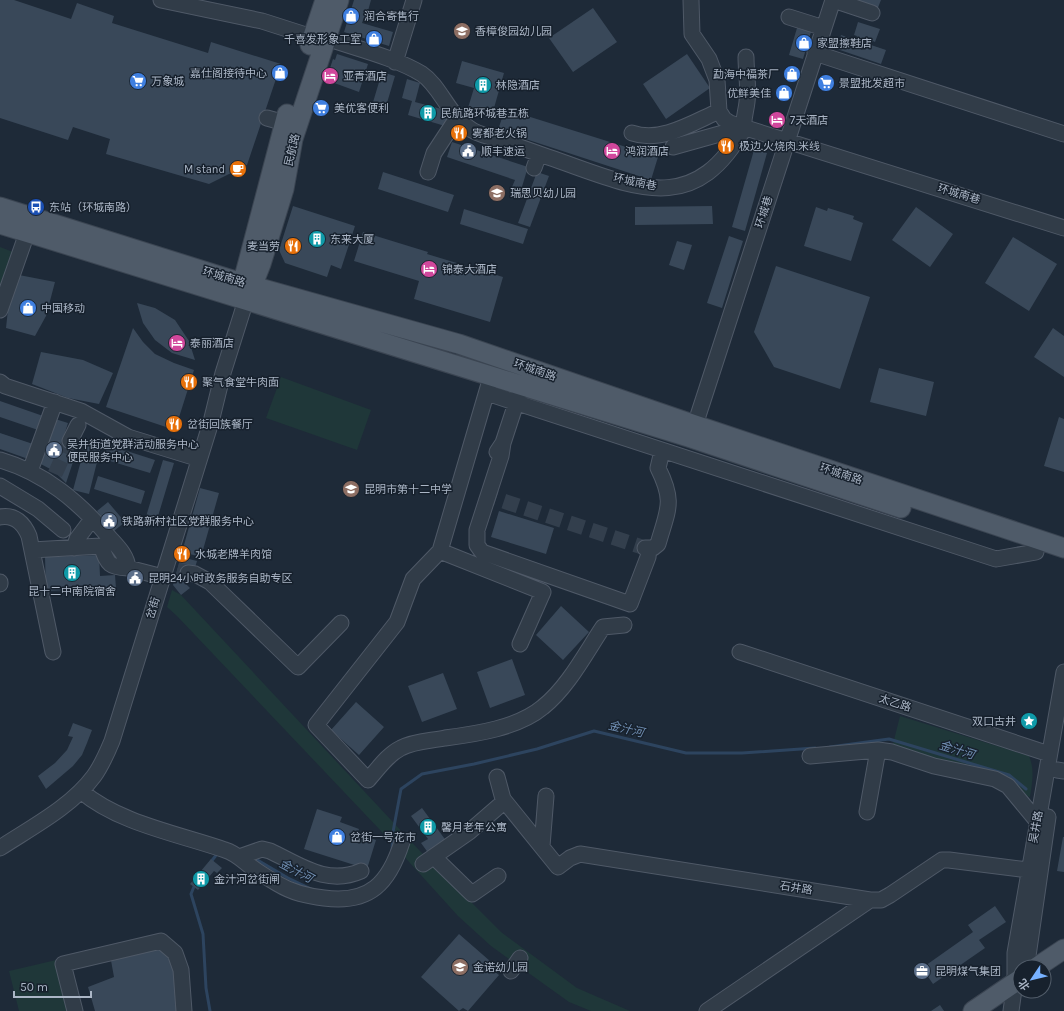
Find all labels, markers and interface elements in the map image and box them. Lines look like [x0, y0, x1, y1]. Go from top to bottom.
shop icon: 润合寄售行 [341, 6, 361, 26]
place label: 润合寄售行 [364, 10, 419, 23]
school or university icon: 香樟俊园幼儿园 [452, 21, 472, 41]
place label: 香樟俊园幼儿园 [475, 25, 552, 38]
shop icon: 千喜发形象工室 [364, 29, 384, 49]
place label: 千喜发形象工室 [284, 33, 361, 46]
shop icon: 家盟擦鞋店 [794, 33, 814, 53]
place label: 家盟擦鞋店 [817, 37, 872, 50]
shop icon: 嘉仕阁接待中心 [270, 63, 290, 83]
shop icon: 勐海中福茶厂 [782, 64, 802, 84]
hotel icon: 亚青酒店 [320, 66, 340, 86]
place label: 嘉仕阁接待中心 [190, 67, 267, 80]
place label: 勐海中福茶厂 [713, 68, 779, 81]
place label: 亚青酒店 [343, 70, 387, 83]
supermarket icon: 万象城 [128, 71, 148, 91]
supermarket icon: 景盟批发超市 [816, 73, 836, 93]
place label: 万象城 [151, 75, 184, 88]
building icon: 林隐酒店 [473, 75, 493, 95]
place label: 景盟批发超市 [839, 77, 905, 90]
place label: 林隐酒店 [496, 79, 540, 92]
shop icon: 优鲜美佳 [774, 83, 794, 103]
place label: 优鲜美佳 [727, 87, 771, 100]
supermarket icon: 美优客便利 [311, 98, 331, 118]
place label: 美优客便利 [334, 102, 389, 115]
building icon: 民航路环城巷五栋 [418, 103, 438, 123]
place label: 民航路环城巷五栋 [441, 107, 529, 120]
hotel icon: 7天酒店 [767, 110, 787, 130]
place label: 7天酒店 [790, 114, 828, 127]
restaurant icon: 雾都老火锅 [449, 123, 469, 143]
place label: 雾都老火锅 [472, 127, 527, 140]
street label: 民航路 [282, 132, 302, 168]
restaurant icon: 极边.火烧肉.米线 [716, 136, 736, 156]
place label: 极边.火烧肉.米线 [739, 140, 820, 153]
public building icon: 顺丰速运 [458, 141, 478, 161]
hotel icon: 鸿润酒店 [602, 141, 622, 161]
place label: 顺丰速运 [481, 145, 525, 158]
place label: 鸿润酒店 [625, 145, 669, 158]
cafe icon: M stand [228, 159, 248, 179]
place label: M stand [184, 163, 225, 176]
street label: 环城南巷 [612, 171, 658, 193]
street label: 环城南巷 [936, 181, 982, 207]
school or university icon: 瑞思贝幼儿园 [487, 183, 507, 203]
place label: 瑞思贝幼儿园 [510, 187, 576, 200]
street label: 环城巷 [753, 194, 775, 230]
bus stop icon: 东站（环城南路） [26, 197, 46, 217]
place label: 东站（环城南路） [49, 201, 137, 214]
building icon: 东来大厦 [307, 229, 327, 249]
place label: 东来大厦 [330, 233, 374, 246]
restaurant icon: 麦当劳 [283, 236, 303, 256]
place label: 麦当劳 [247, 240, 280, 253]
hotel icon: 锦泰大酒店 [419, 259, 439, 279]
place label: 锦泰大酒店 [442, 263, 497, 276]
street label: 环城南路 [201, 264, 247, 290]
shop icon: 中国移动 [18, 298, 38, 318]
place label: 中国移动 [41, 302, 85, 315]
hotel icon: 泰丽酒店 [167, 333, 187, 353]
place label: 泰丽酒店 [190, 337, 234, 350]
street label: 环城南路 [512, 357, 558, 383]
restaurant icon: 聚气食堂牛肉面 [179, 372, 199, 392]
place label: 聚气食堂牛肉面 [202, 376, 279, 389]
restaurant icon: 岔街回族餐厅 [164, 414, 184, 434]
place label: 岔街回族餐厅 [187, 418, 253, 431]
place label: 吴井街道党群活动服务中心 便民服务中心 [67, 438, 199, 464]
public building icon: 吴井街道党群活动服务中心 便民服务中心 [44, 440, 64, 460]
street label: 环城南路 [818, 461, 864, 487]
school or university icon: 昆明市第十二中学 [341, 479, 361, 499]
place label: 昆明市第十二中学 [364, 483, 452, 496]
public building icon: 铁路新村社区党群服务中心 [99, 511, 119, 531]
place label: 铁路新村社区党群服务中心 [122, 515, 254, 528]
restaurant icon: 水城老牌羊肉馆 [172, 544, 192, 564]
place label: 水城老牌羊肉馆 [195, 548, 272, 561]
building icon: 昆十二中南院宿舍 [62, 563, 82, 583]
public building icon: 昆明24小时政务服务自助专区 [125, 568, 145, 588]
place label: 昆明24小时政务服务自助专区 [148, 572, 293, 585]
place label: 昆十二中南院宿舍 [28, 585, 116, 598]
street label: 岔街 [144, 596, 162, 620]
street label: 太乙路 [877, 692, 913, 714]
place icon: 双口古井 [1019, 711, 1039, 731]
place label: 双口古井 [972, 715, 1016, 728]
water label: 金汁河 [607, 718, 647, 740]
water label: 金汁河 [938, 738, 978, 763]
street label: 吴井路 [1027, 810, 1045, 844]
building icon: 馨月老年公寓 [418, 817, 438, 837]
place label: 馨月老年公寓 [441, 821, 507, 834]
shop icon: 岔街一号花市 [327, 827, 347, 847]
place label: 岔街一号花市 [350, 831, 416, 844]
water label: 金汁河 [277, 856, 317, 887]
building icon: 金汁河岔街闸 [191, 869, 211, 889]
place label: 金汁河岔街闸 [214, 873, 280, 886]
street label: 石井路 [779, 879, 813, 897]
school or university icon: 金诺幼儿园 [450, 957, 470, 977]
north arrow [1012, 959, 1052, 999]
place label: 金诺幼儿园 [473, 961, 528, 974]
office icon: 昆明煤气集团 [912, 961, 932, 981]
place label: 昆明煤气集团 [935, 965, 1001, 978]
scale bar [14, 973, 91, 999]
text: 北 [1016, 976, 1033, 993]
text: 50 m [20, 980, 48, 994]

